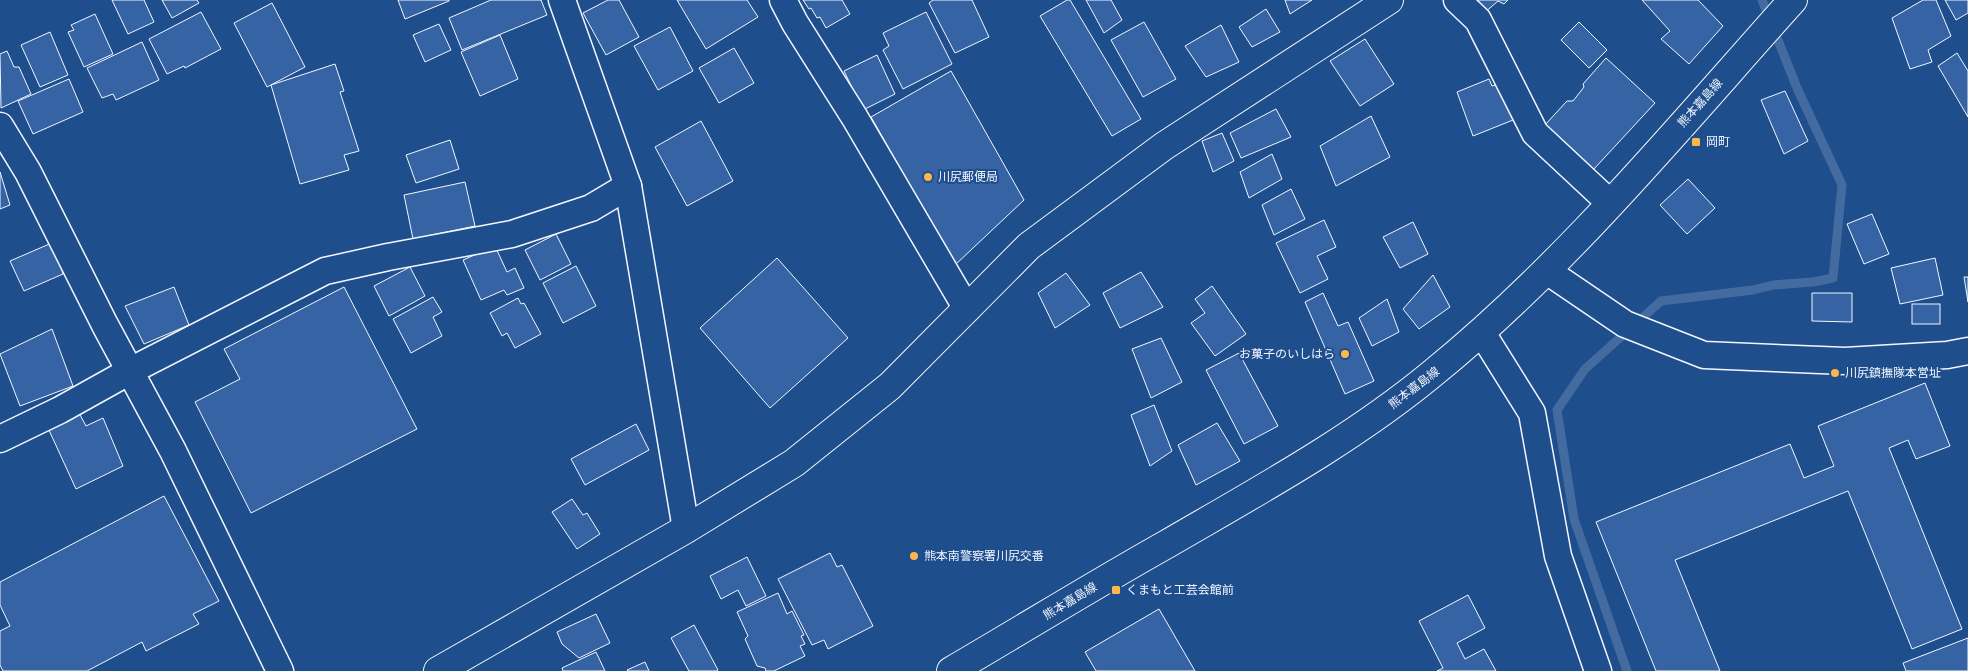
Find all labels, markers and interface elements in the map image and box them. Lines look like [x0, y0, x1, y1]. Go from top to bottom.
street label: 熊本嘉島線 [1675, 76, 1725, 129]
place label: 岡町 [1706, 135, 1730, 148]
marker: 岡町 [1690, 136, 1702, 148]
place label: 川尻郵便局 [938, 170, 998, 183]
marker: 川尻郵便局 [922, 171, 934, 183]
place label: お菓子のいしはら [1239, 347, 1335, 360]
marker: お菓子のいしはら [1339, 348, 1351, 360]
street label: 熊本嘉島線 [1386, 364, 1442, 411]
place label: 川尻鎮撫隊本営址 [1845, 366, 1941, 379]
marker: 川尻鎮撫隊本営址 [1829, 367, 1841, 379]
place label: 熊本南警察署川尻交番 [924, 549, 1044, 562]
marker: 熊本南警察署川尻交番 [908, 550, 920, 562]
street label: 熊本嘉島線 [1041, 580, 1099, 622]
place label: くまもと工芸会館前 [1126, 583, 1234, 596]
marker: くまもと工芸会館前 [1110, 584, 1122, 596]

